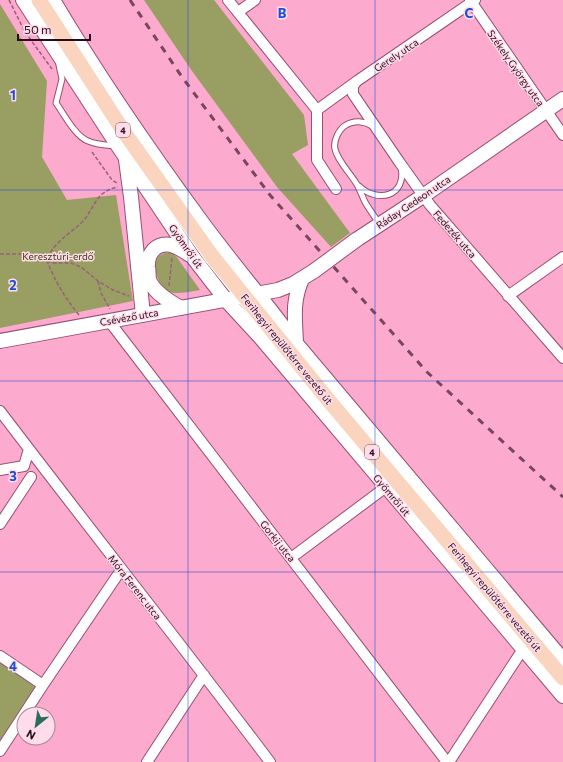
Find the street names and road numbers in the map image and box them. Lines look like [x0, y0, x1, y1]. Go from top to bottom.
street label: Székely György utca [485, 27, 547, 109]
street label: Gerely utca [371, 36, 421, 74]
road number: 4 [116, 123, 130, 137]
street label: Ráday Gedeon utca [374, 173, 452, 231]
street label: Fedezék utca [431, 208, 479, 260]
street label: Gyömrői út [167, 222, 205, 270]
street label: Ferihegyi repülőtérre vezető út [239, 291, 335, 407]
street label: Csévéző utca [99, 306, 159, 328]
road number: 4 [365, 445, 379, 459]
street label: Gyömrői út [371, 472, 413, 518]
street label: Gorkij utca [258, 518, 298, 564]
street label: Ferihegyi repülőtérre vezető út [446, 540, 544, 654]
street label: Móra Ferenc utca [106, 552, 164, 622]

